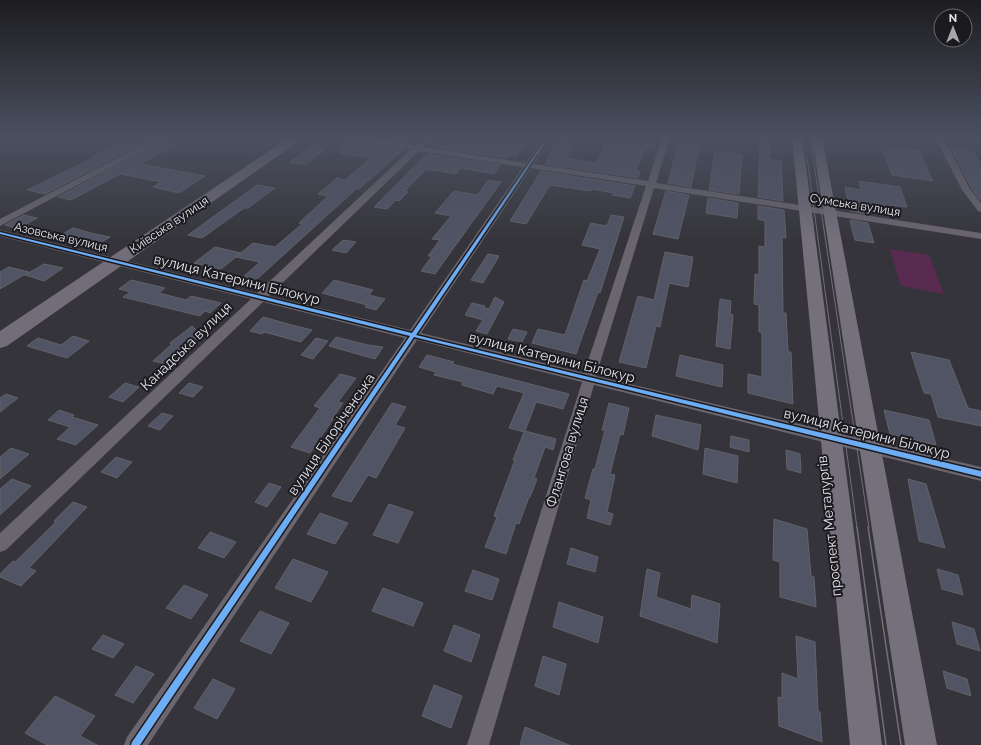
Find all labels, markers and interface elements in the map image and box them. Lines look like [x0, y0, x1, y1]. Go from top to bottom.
north arrow [933, 8, 973, 48]
text: N [949, 12, 957, 25]
street label: Сумська вулиця [809, 191, 901, 219]
street label: Київська вулиця [127, 193, 211, 257]
street label: Азовська вулиця [13, 219, 109, 255]
street label: вулиця Катерини Білокур [152, 251, 322, 307]
street label: Канадська вулиця [137, 299, 235, 393]
street label: вулиця Катерини Білокур [467, 329, 637, 385]
street label: вулиця Білоріченська [284, 370, 378, 498]
street label: Флангова вулиця [543, 395, 591, 509]
street label: вулиця Катерини Білокур [782, 405, 952, 461]
street label: проспект Металургів [814, 455, 844, 597]

